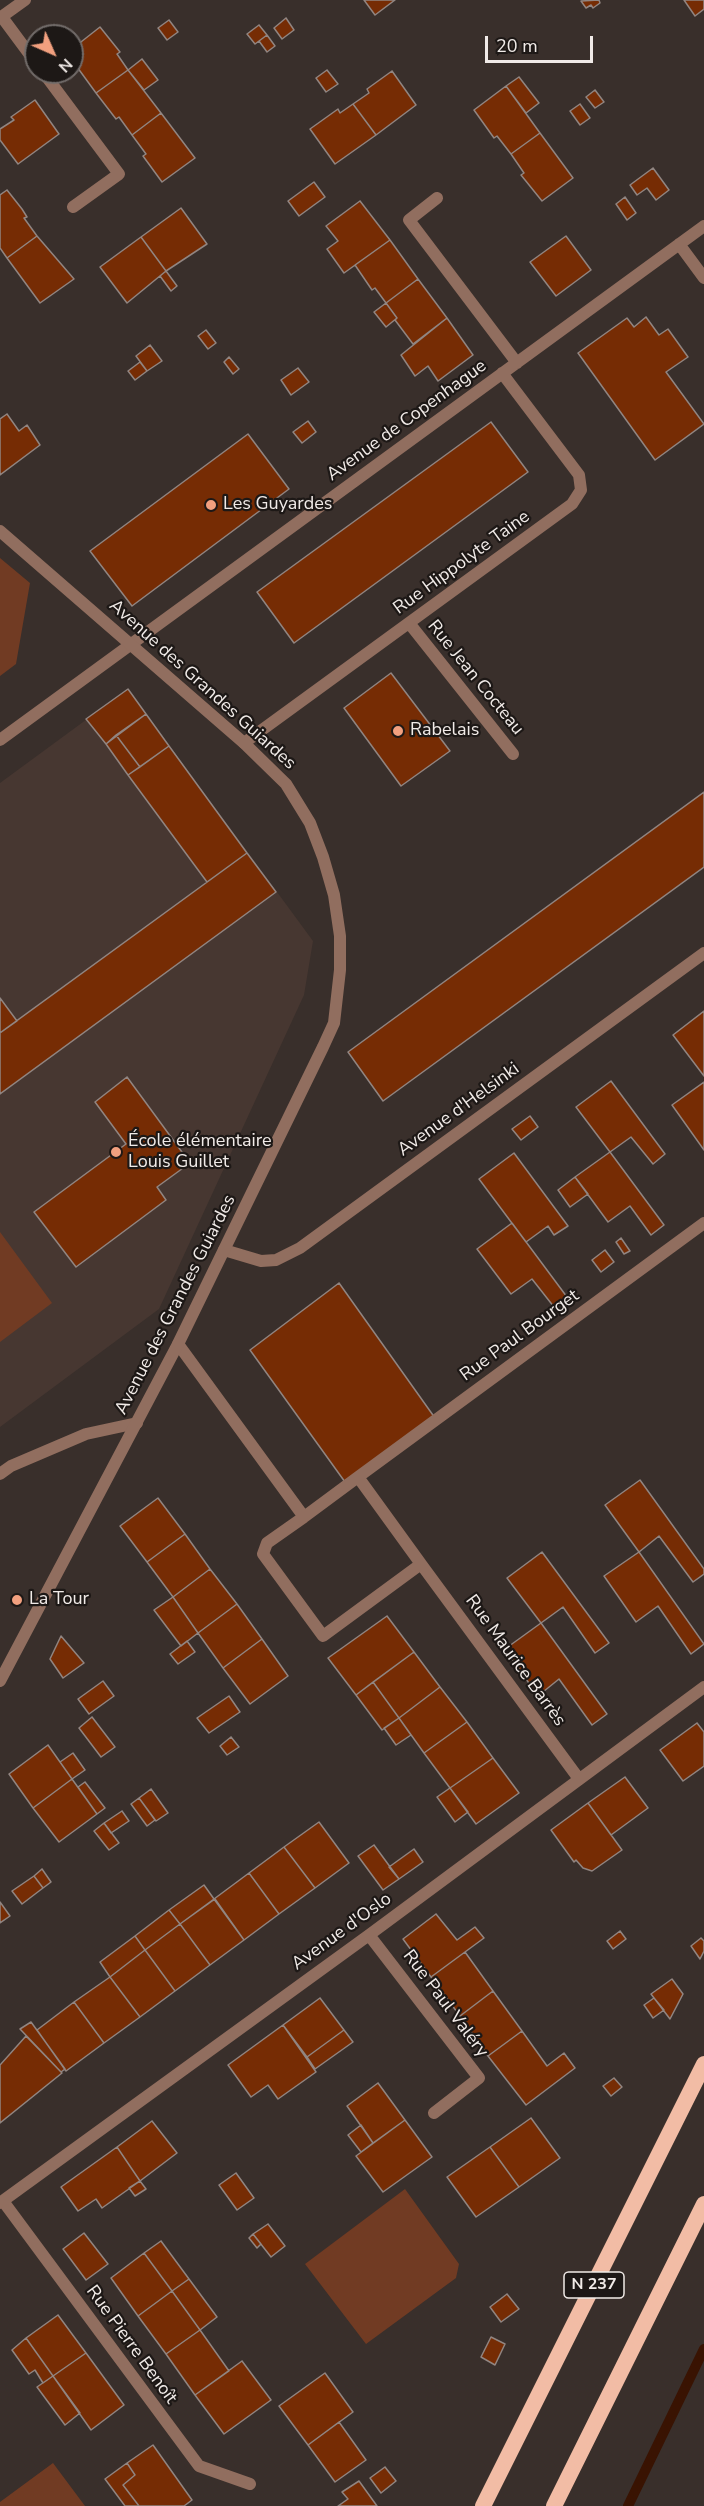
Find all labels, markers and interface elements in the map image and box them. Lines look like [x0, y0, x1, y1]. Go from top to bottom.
north arrow [24, 24, 84, 84]
scale bar [488, 24, 596, 62]
text: 20 m [496, 34, 538, 58]
text: N [53, 53, 77, 77]
street label: Avenue de Copenhague [323, 356, 491, 486]
place label: Les Guyardes [223, 494, 332, 516]
marker: Les Guyardes [204, 498, 218, 512]
street label: Rue Hippolyte Taine [390, 506, 534, 620]
street label: Avenue des Grandes Guiardes [104, 595, 300, 775]
street label: Rue Jean Cocteau [422, 616, 528, 740]
place label: Rabelais [410, 720, 479, 742]
marker: Rabelais [391, 724, 405, 738]
street label: Avenue d'Helsinki [394, 1059, 524, 1161]
place label: École élémentaire Louis Guillet [128, 1131, 272, 1174]
marker: École élémentaire Louis Guillet [109, 1145, 123, 1159]
street label: Avenue des Grandes Guiardes [111, 1192, 241, 1418]
street label: Rue Paul Bourget [456, 1286, 584, 1386]
place label: La Tour [29, 1589, 89, 1611]
street label: Rue Maurice Barrès [460, 1591, 570, 1731]
marker: La Tour [10, 1593, 24, 1607]
street label: Avenue d'Oslo [288, 1889, 396, 1975]
street label: Rue Paul Valéry [398, 1946, 492, 2062]
road number: N 237 [564, 2272, 624, 2298]
street label: Rue Pierre Benoît [81, 2282, 181, 2408]

